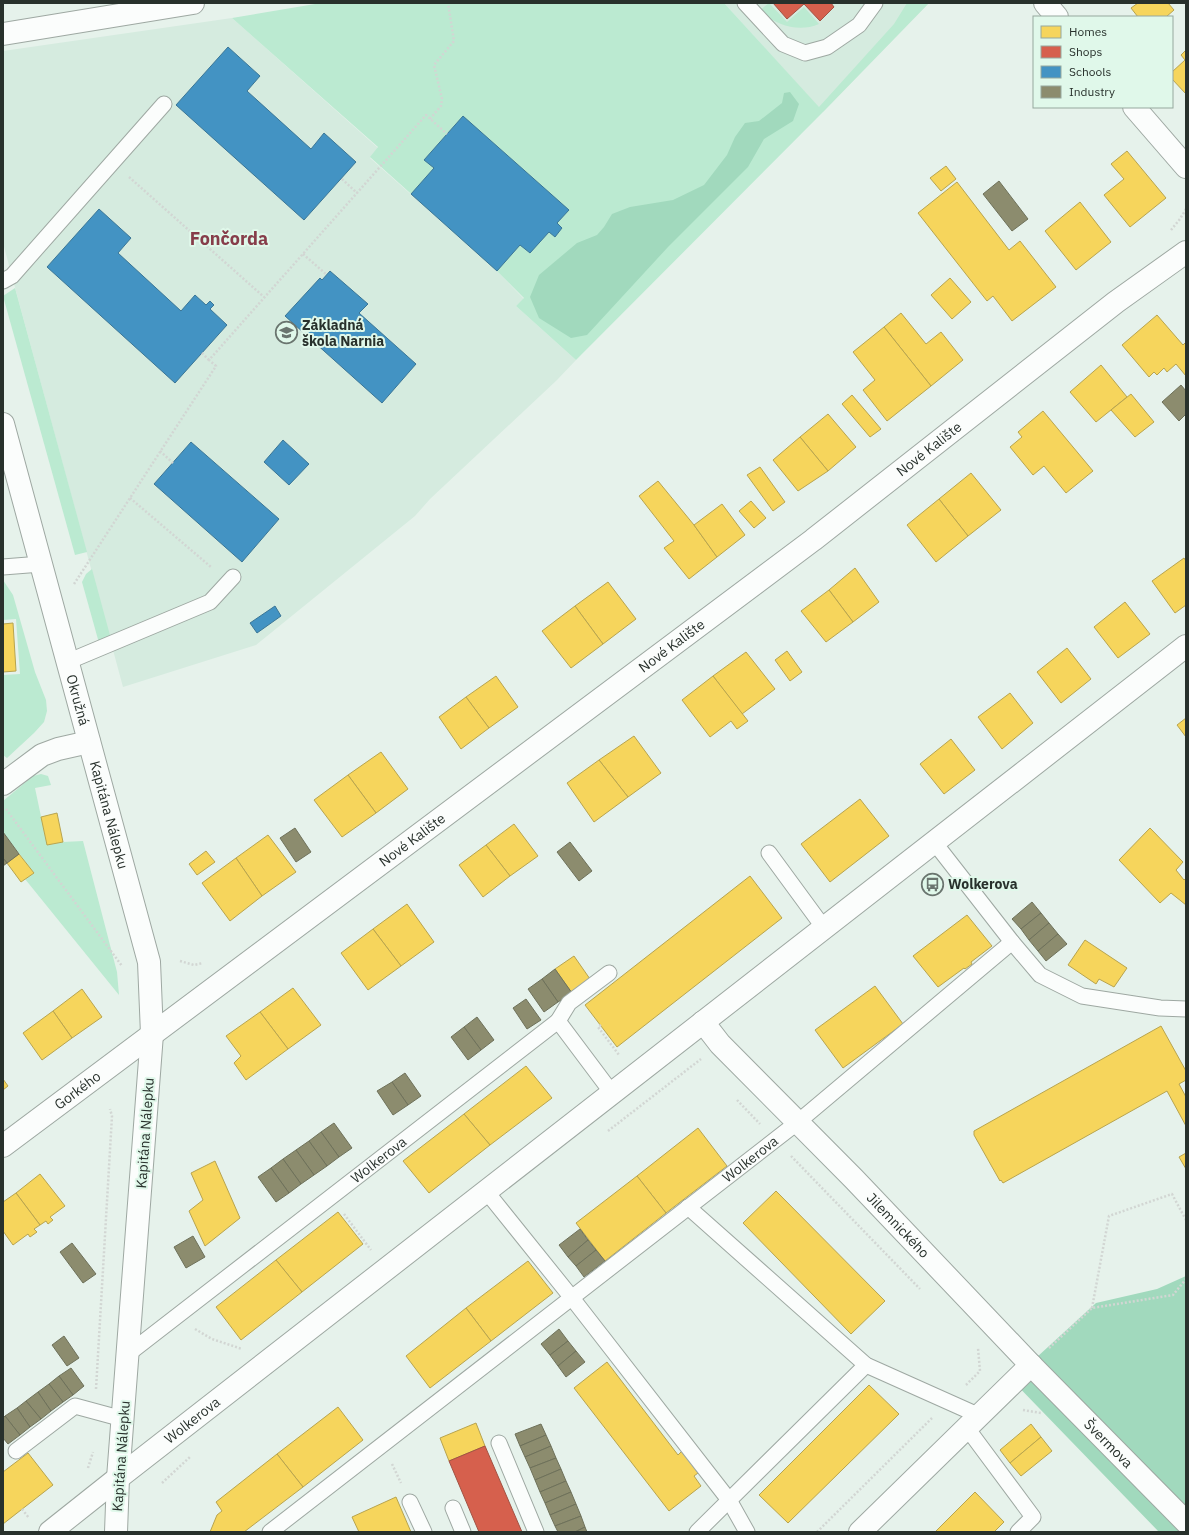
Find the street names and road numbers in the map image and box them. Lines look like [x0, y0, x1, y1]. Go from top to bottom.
street label: Nové Kalište [893, 418, 965, 480]
street label: Nové Kalište [635, 615, 709, 676]
street label: Okružná [62, 672, 94, 728]
street label: Kapitána Nálepku [86, 759, 132, 871]
street label: Nové Kalište [375, 809, 449, 871]
street label: Gorkého [51, 1067, 104, 1113]
street label: Kapitána Nálepku [132, 1077, 158, 1189]
street label: Wolkerova [719, 1131, 782, 1186]
street label: Wolkerova [347, 1132, 411, 1187]
street label: Jilemnického [863, 1189, 934, 1262]
street label: Wolkerova [161, 1393, 224, 1448]
street label: Kapitána Nálepku [108, 1400, 134, 1512]
street label: Švermova [1080, 1414, 1137, 1472]

